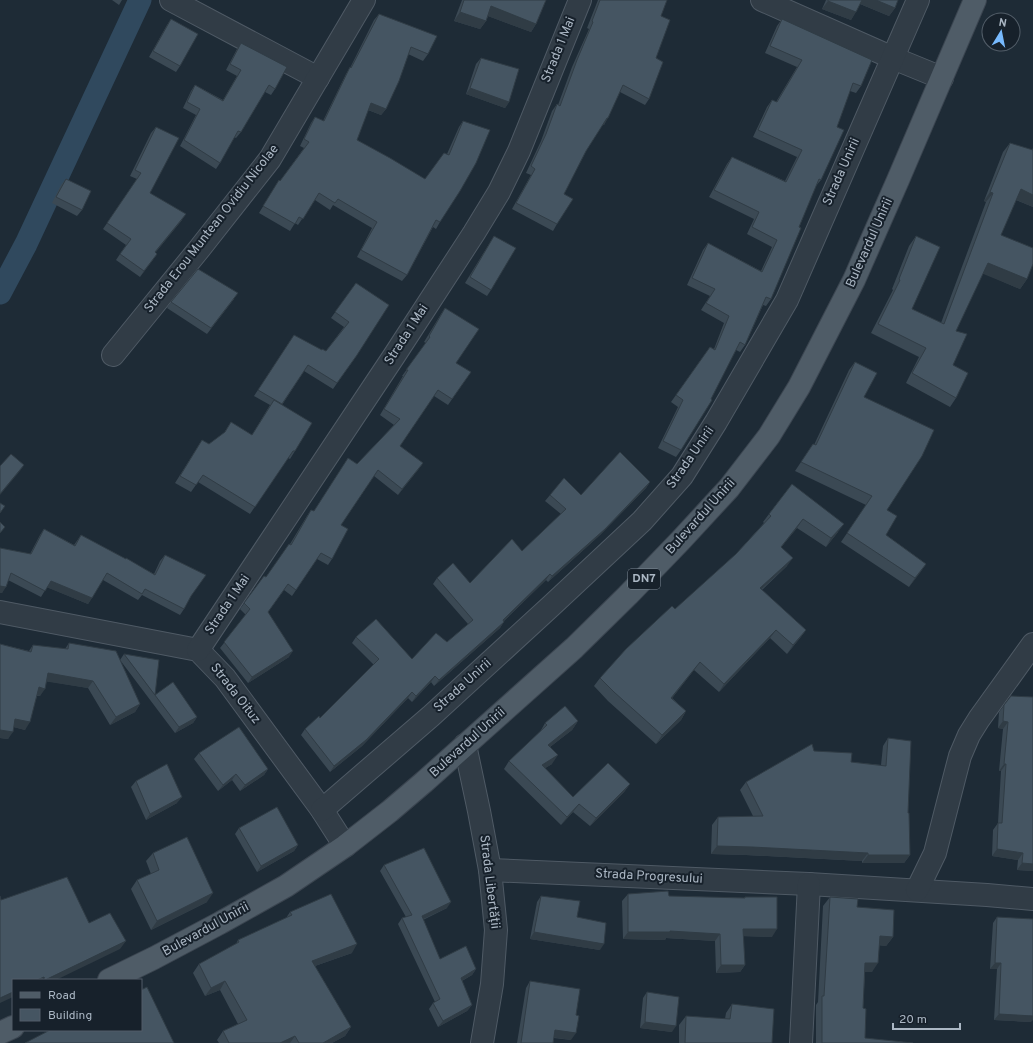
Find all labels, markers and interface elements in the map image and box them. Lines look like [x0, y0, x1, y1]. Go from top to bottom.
north arrow [981, 12, 1021, 52]
street label: Strada 1 Mai [539, 15, 579, 85]
text: N [997, 16, 1008, 31]
street label: Strada Unirii [820, 136, 864, 208]
street label: Strada Erou Muntean Ovidiu Nicolae [141, 142, 283, 316]
street label: Bulevardul Unirii [843, 196, 897, 290]
street label: Strada 1 Mai [381, 302, 433, 368]
street label: Strada Unirii [664, 424, 718, 492]
street label: Bulevardul Unirii [663, 476, 739, 558]
road number: DN7 [628, 569, 660, 589]
street label: Strada 1 Mai [202, 572, 254, 638]
street label: Strada Unirii [431, 656, 495, 716]
street label: Strada Oituz [206, 661, 264, 727]
street label: Bulevardul Unirii [427, 705, 509, 781]
street label: Strada Libertății [475, 834, 503, 930]
street label: Strada Progresului [595, 866, 703, 888]
street label: Bulevardul Unirii [160, 900, 252, 960]
legend [12, 979, 142, 1031]
text: Road [48, 988, 76, 1004]
scale bar [893, 1005, 960, 1031]
text: Building [48, 1008, 92, 1024]
text: 20 m [899, 1012, 927, 1028]

